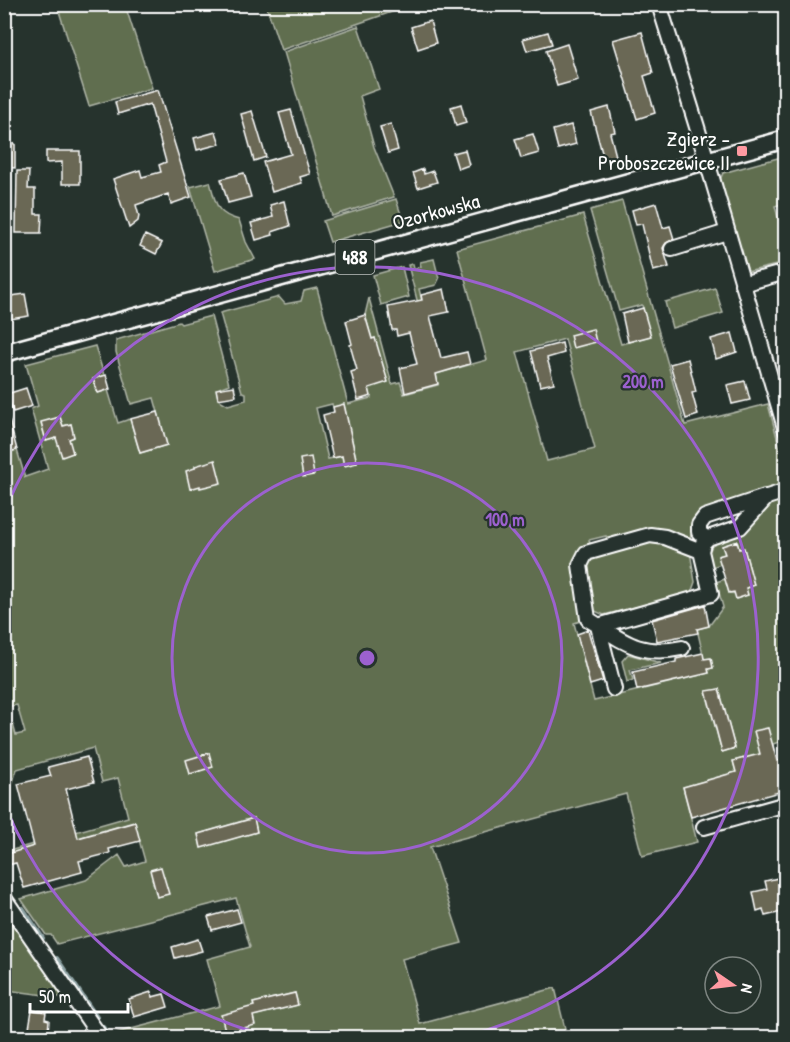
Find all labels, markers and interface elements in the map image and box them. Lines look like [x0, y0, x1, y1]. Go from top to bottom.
place label: Zgierz - Proboszczewice II [598, 124, 730, 177]
marker: Zgierz - Proboszczewice II [735, 144, 749, 158]
street label: Ozorkowska [389, 186, 483, 237]
road number: 488 [336, 240, 374, 274]
text: 200 m [623, 369, 663, 394]
text: 100 m [485, 507, 525, 532]
centre of rings [357, 648, 377, 668]
north arrow [703, 955, 763, 1015]
scale bar [30, 976, 128, 1014]
text: N [736, 982, 759, 996]
text: 50 m [39, 984, 71, 1009]

